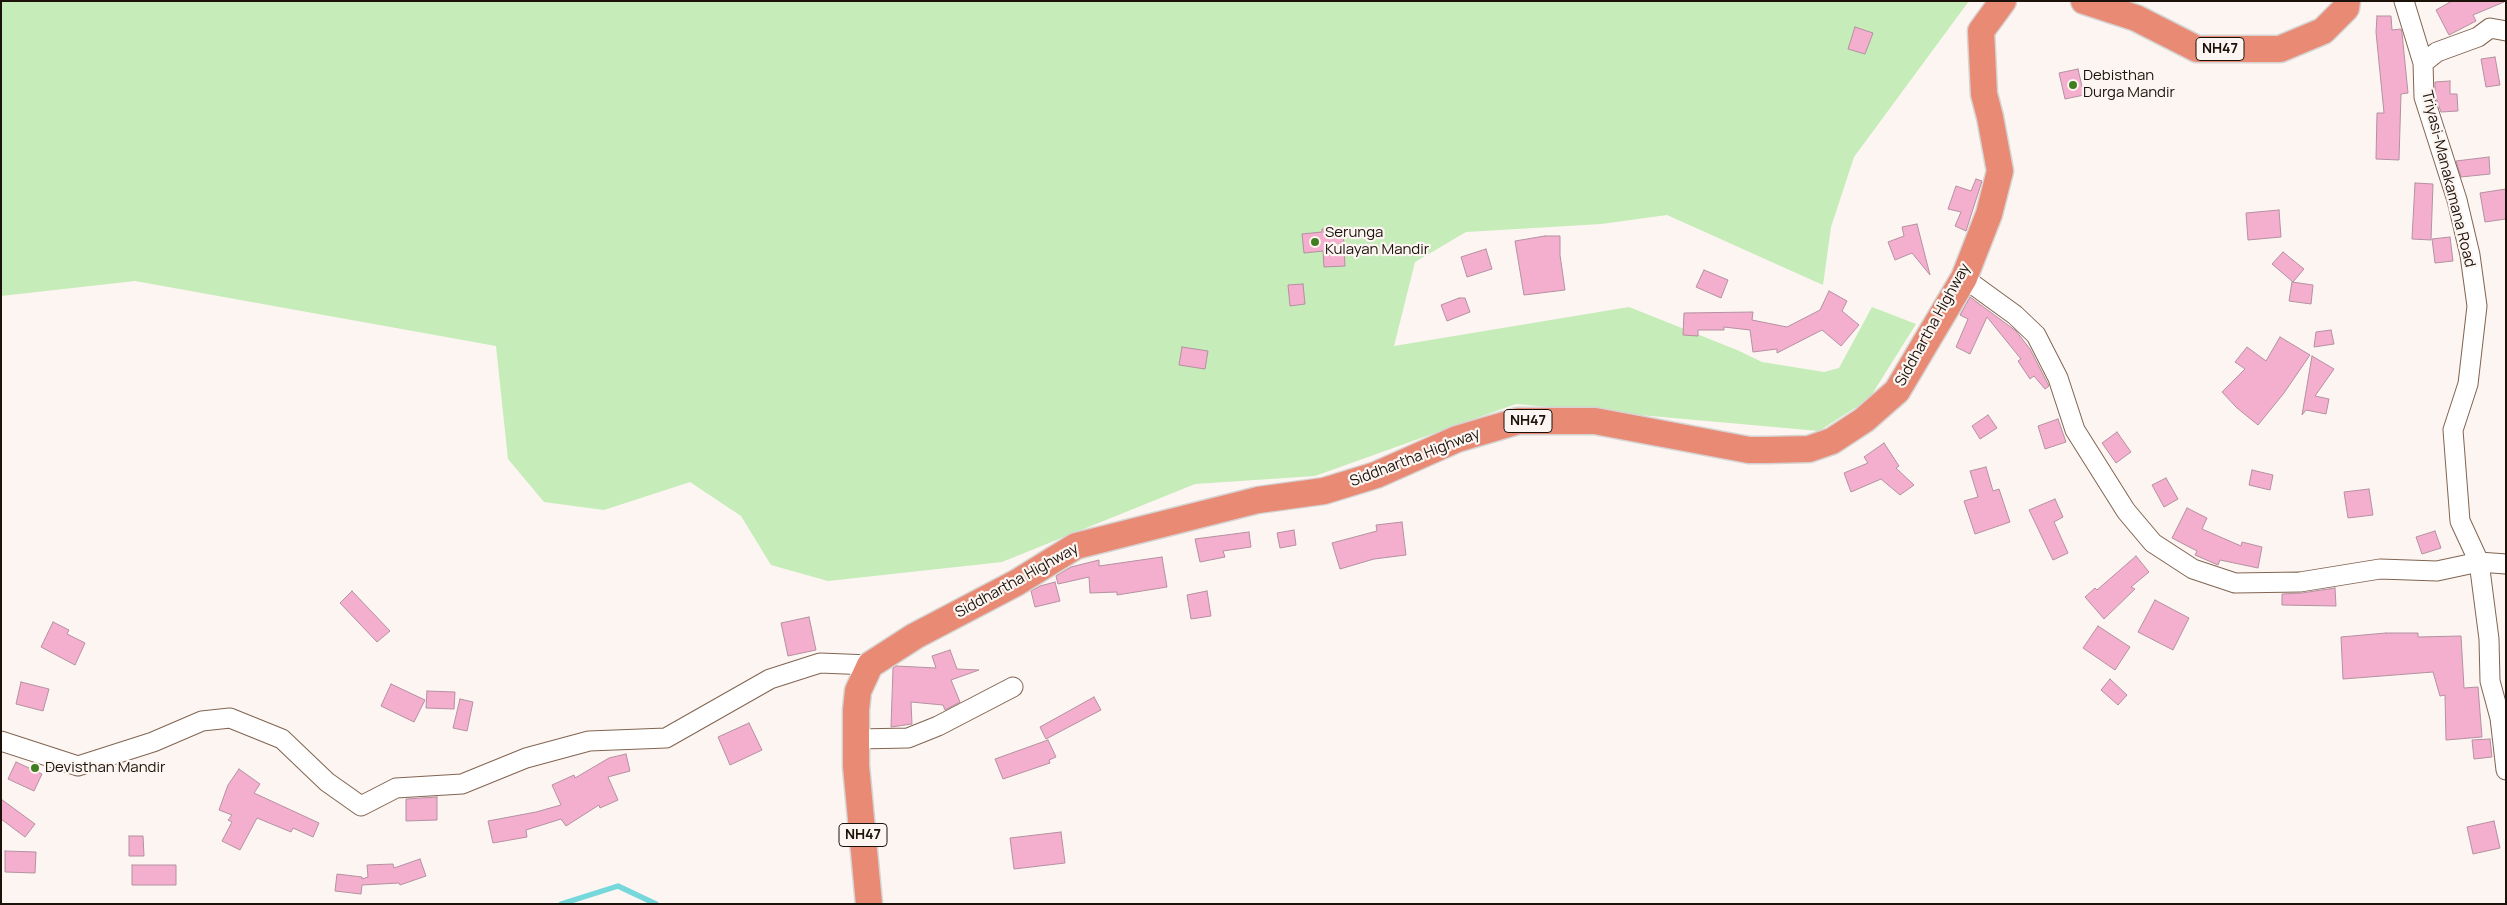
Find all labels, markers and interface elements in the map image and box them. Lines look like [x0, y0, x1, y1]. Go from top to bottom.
road number: NH47 [2196, 38, 2244, 61]
place label: Debisthan Durga Mandir [2083, 67, 2175, 102]
marker: Debisthan Durga Mandir [2067, 79, 2079, 91]
street label: Triyasi-Manakamana Road [2417, 89, 2479, 269]
place label: Serunga Kulayan Mandir [1325, 224, 1429, 259]
marker: Serunga Kulayan Mandir [1309, 236, 1321, 248]
street label: Siddhartha Highway [1892, 260, 1974, 390]
road number: NH47 [1504, 410, 1552, 432]
street label: Siddhartha Highway [1347, 425, 1483, 491]
street label: Siddhartha Highway [952, 540, 1082, 622]
place label: Devisthan Mandir [45, 759, 165, 777]
marker: Devisthan Mandir [29, 762, 41, 774]
road number: NH47 [839, 824, 887, 846]

